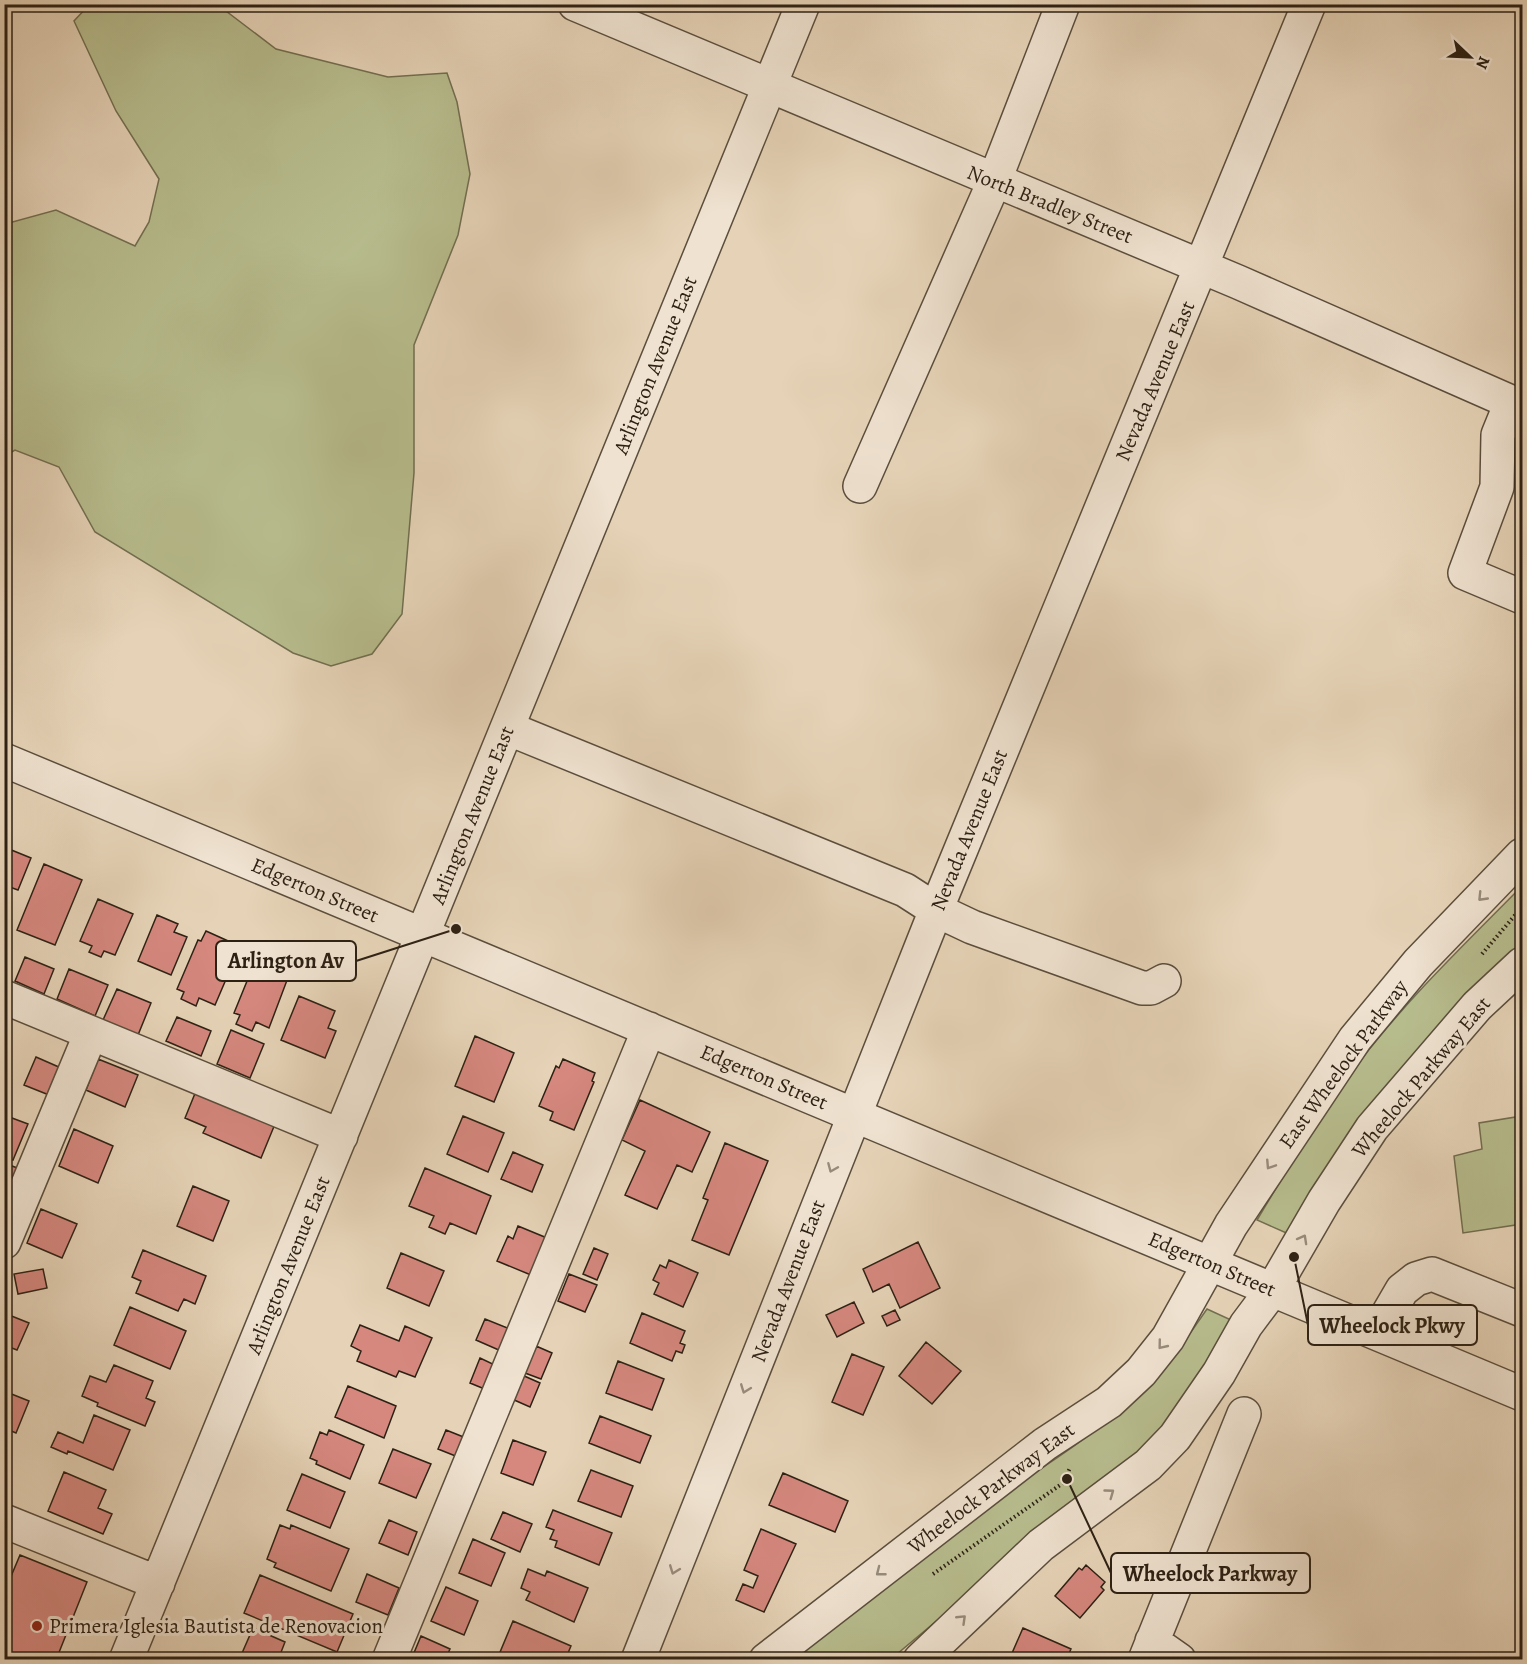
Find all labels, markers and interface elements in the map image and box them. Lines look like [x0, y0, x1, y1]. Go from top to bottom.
north arrow [1440, 27, 1500, 87]
text: N [1470, 53, 1495, 72]
street label: North Bradley Street [963, 158, 1137, 250]
street label: Arlington Avenue East [606, 272, 704, 459]
street label: Nevada Avenue East [1109, 296, 1202, 466]
street label: Arlington Avenue East [423, 722, 521, 909]
street label: Nevada Avenue East [924, 745, 1014, 915]
street label: Edgerton Street [247, 851, 383, 929]
one-way arrow [1478, 890, 1489, 901]
callout: Arlington Av [216, 941, 356, 981]
text: Arlington Av [227, 946, 345, 976]
street label: East Wheelock Parkway [1272, 973, 1414, 1154]
street label: Wheelock Parkway East [1345, 990, 1497, 1164]
street label: Edgerton Street [696, 1038, 832, 1116]
one-way arrow [1266, 1158, 1277, 1169]
one-way arrow [827, 1162, 839, 1173]
street label: Arlington Avenue East [239, 1172, 337, 1359]
street label: Nevada Avenue East [744, 1196, 832, 1366]
street label: Edgerton Street [1144, 1225, 1280, 1303]
one-way arrow [1296, 1235, 1307, 1245]
callout: Wheelock Pkwy [1308, 1305, 1477, 1345]
text: Wheelock Pkwy [1318, 1311, 1466, 1341]
one-way arrow [1159, 1338, 1170, 1349]
one-way arrow [740, 1383, 753, 1393]
street label: Wheelock Parkway East [901, 1416, 1080, 1561]
one-way arrow [1103, 1489, 1114, 1500]
callout: Wheelock Parkway [1111, 1553, 1310, 1593]
text: Wheelock Parkway [1122, 1559, 1298, 1589]
one-way arrow [669, 1564, 681, 1575]
one-way arrow [876, 1564, 887, 1575]
place label: Primera Iglesia Bautista de Renovacion [49, 1612, 383, 1640]
one-way arrow [956, 1615, 966, 1626]
marker: Primera Iglesia Bautista de Renovacion [30, 1619, 44, 1633]

